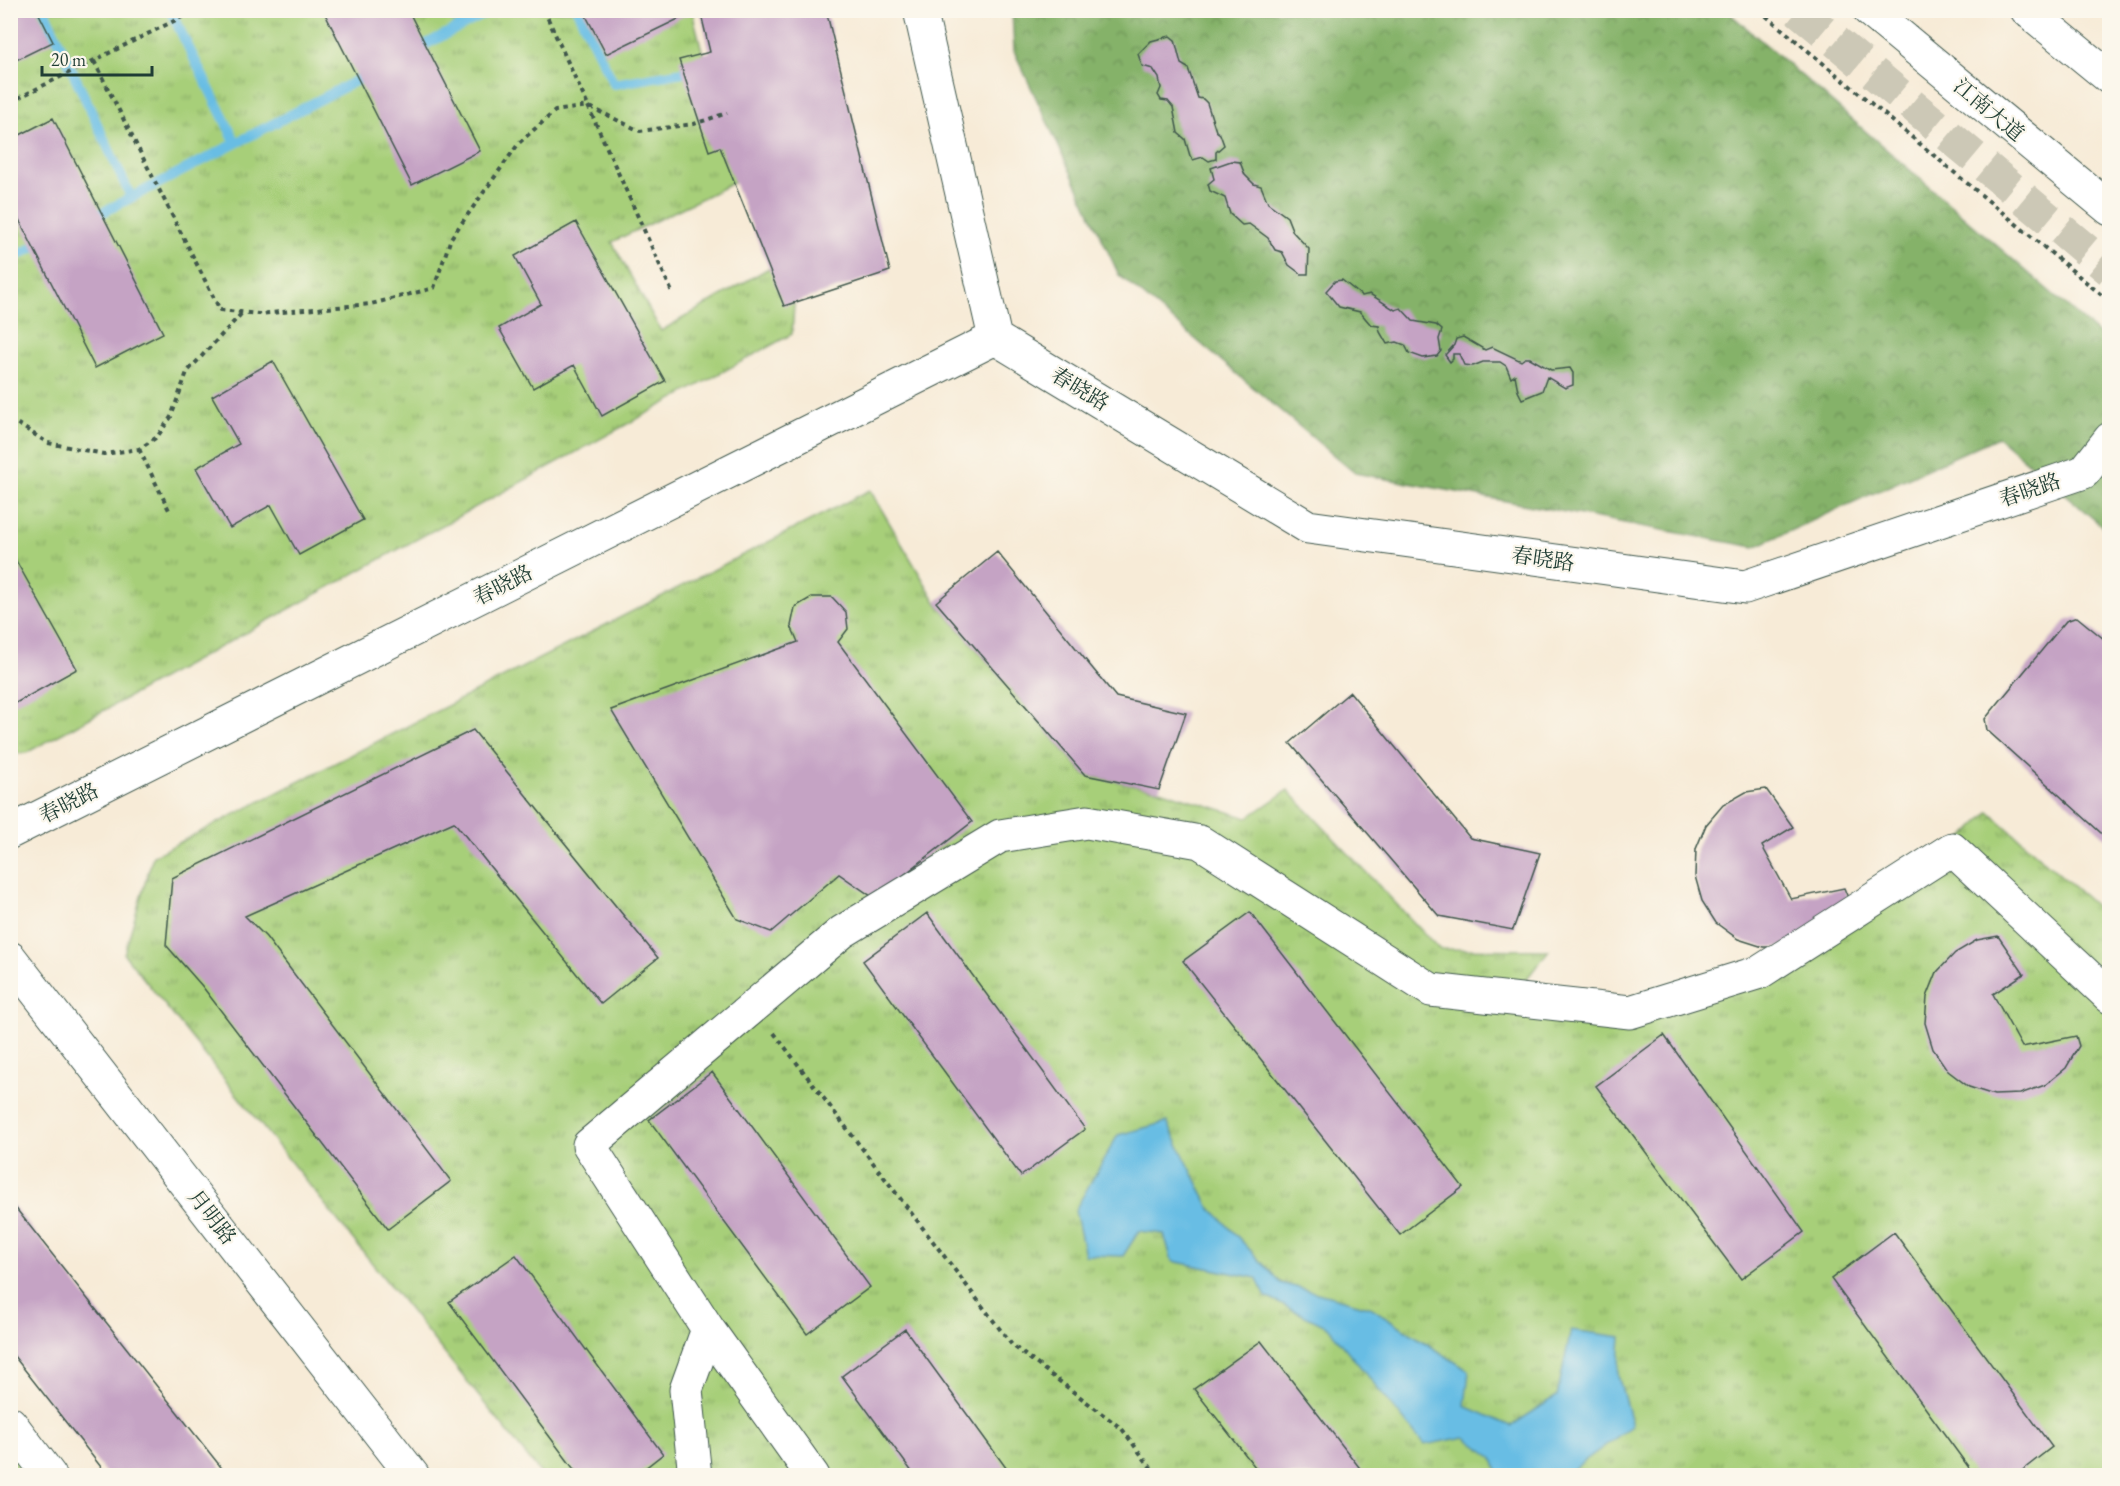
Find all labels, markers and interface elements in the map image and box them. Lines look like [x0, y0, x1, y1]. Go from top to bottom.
scale bar [42, 39, 152, 77]
text: 20 m [51, 48, 86, 71]
street label: 江南大道 [1948, 72, 2030, 147]
street label: 春晓路 [1046, 361, 1114, 416]
street label: 春晓路 [1996, 467, 2064, 513]
street label: 春晓路 [1510, 541, 1576, 576]
street label: 春晓路 [469, 558, 537, 611]
street label: 春晓路 [35, 776, 103, 829]
street label: 月明路 [182, 1184, 242, 1250]

